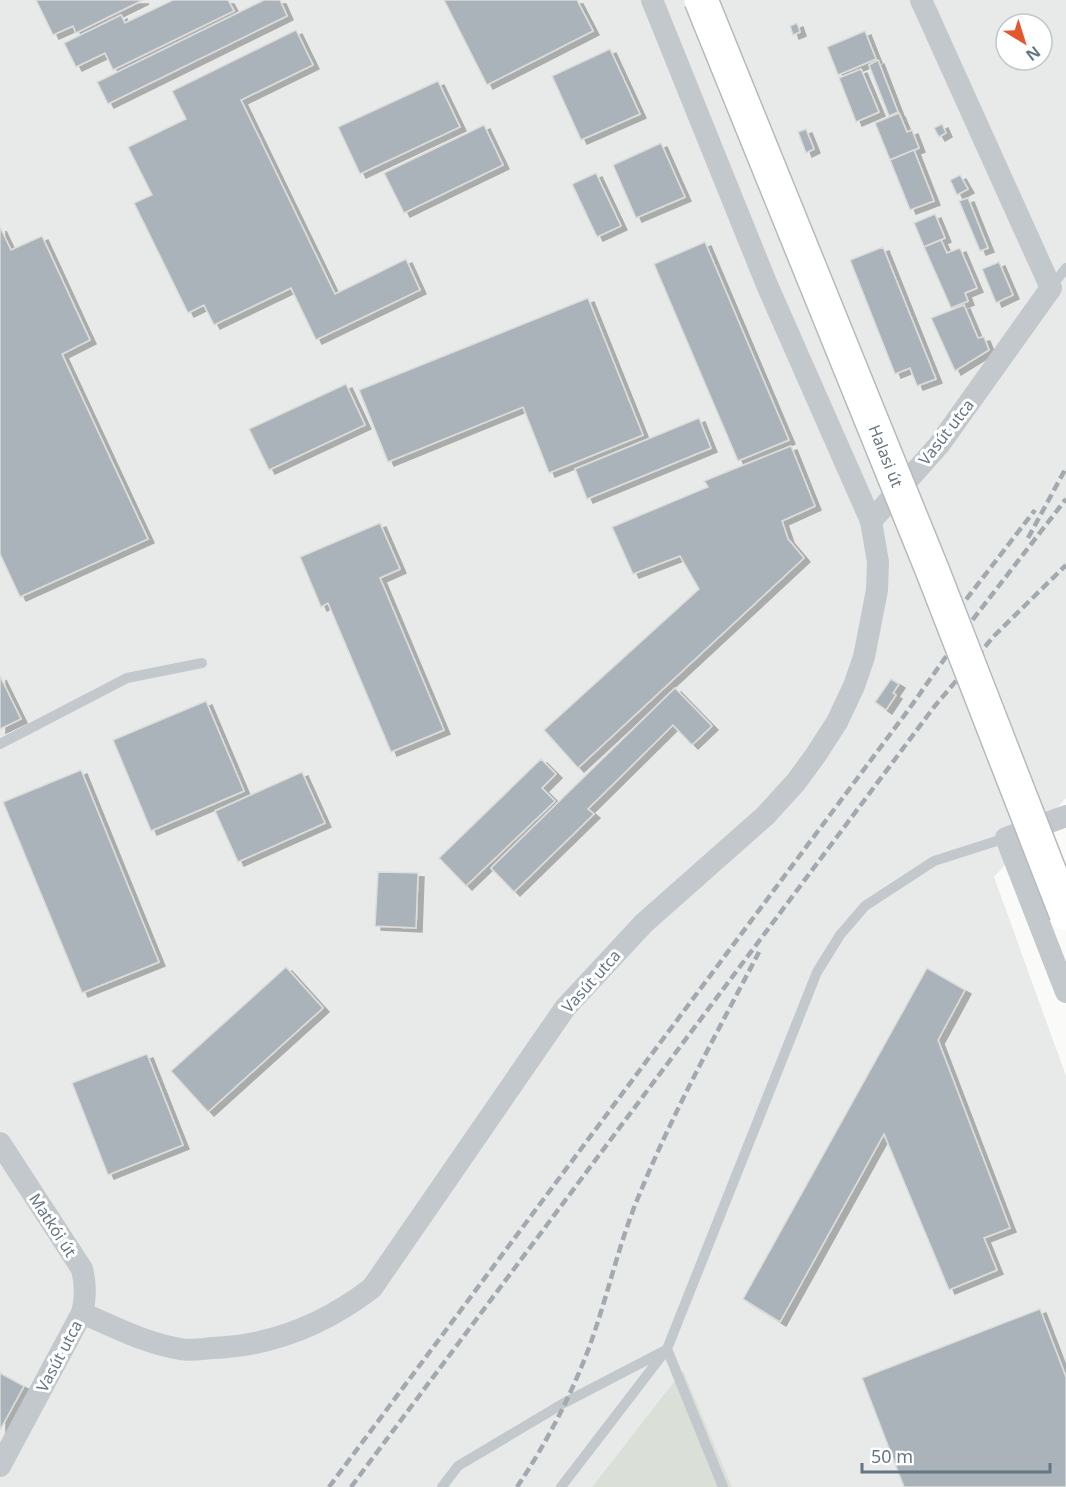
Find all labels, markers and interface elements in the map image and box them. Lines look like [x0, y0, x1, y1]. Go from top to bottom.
north arrow [994, 12, 1054, 72]
text: N [1021, 41, 1045, 66]
street label: Vasút utca [913, 394, 979, 470]
street label: Halasi út [864, 421, 909, 491]
street label: Vasút utca [557, 945, 625, 1017]
street label: Matkói út [24, 1189, 82, 1261]
street label: Vasút utca [31, 1316, 87, 1396]
scale bar [862, 1436, 1050, 1474]
text: 50 m [871, 1444, 913, 1468]

